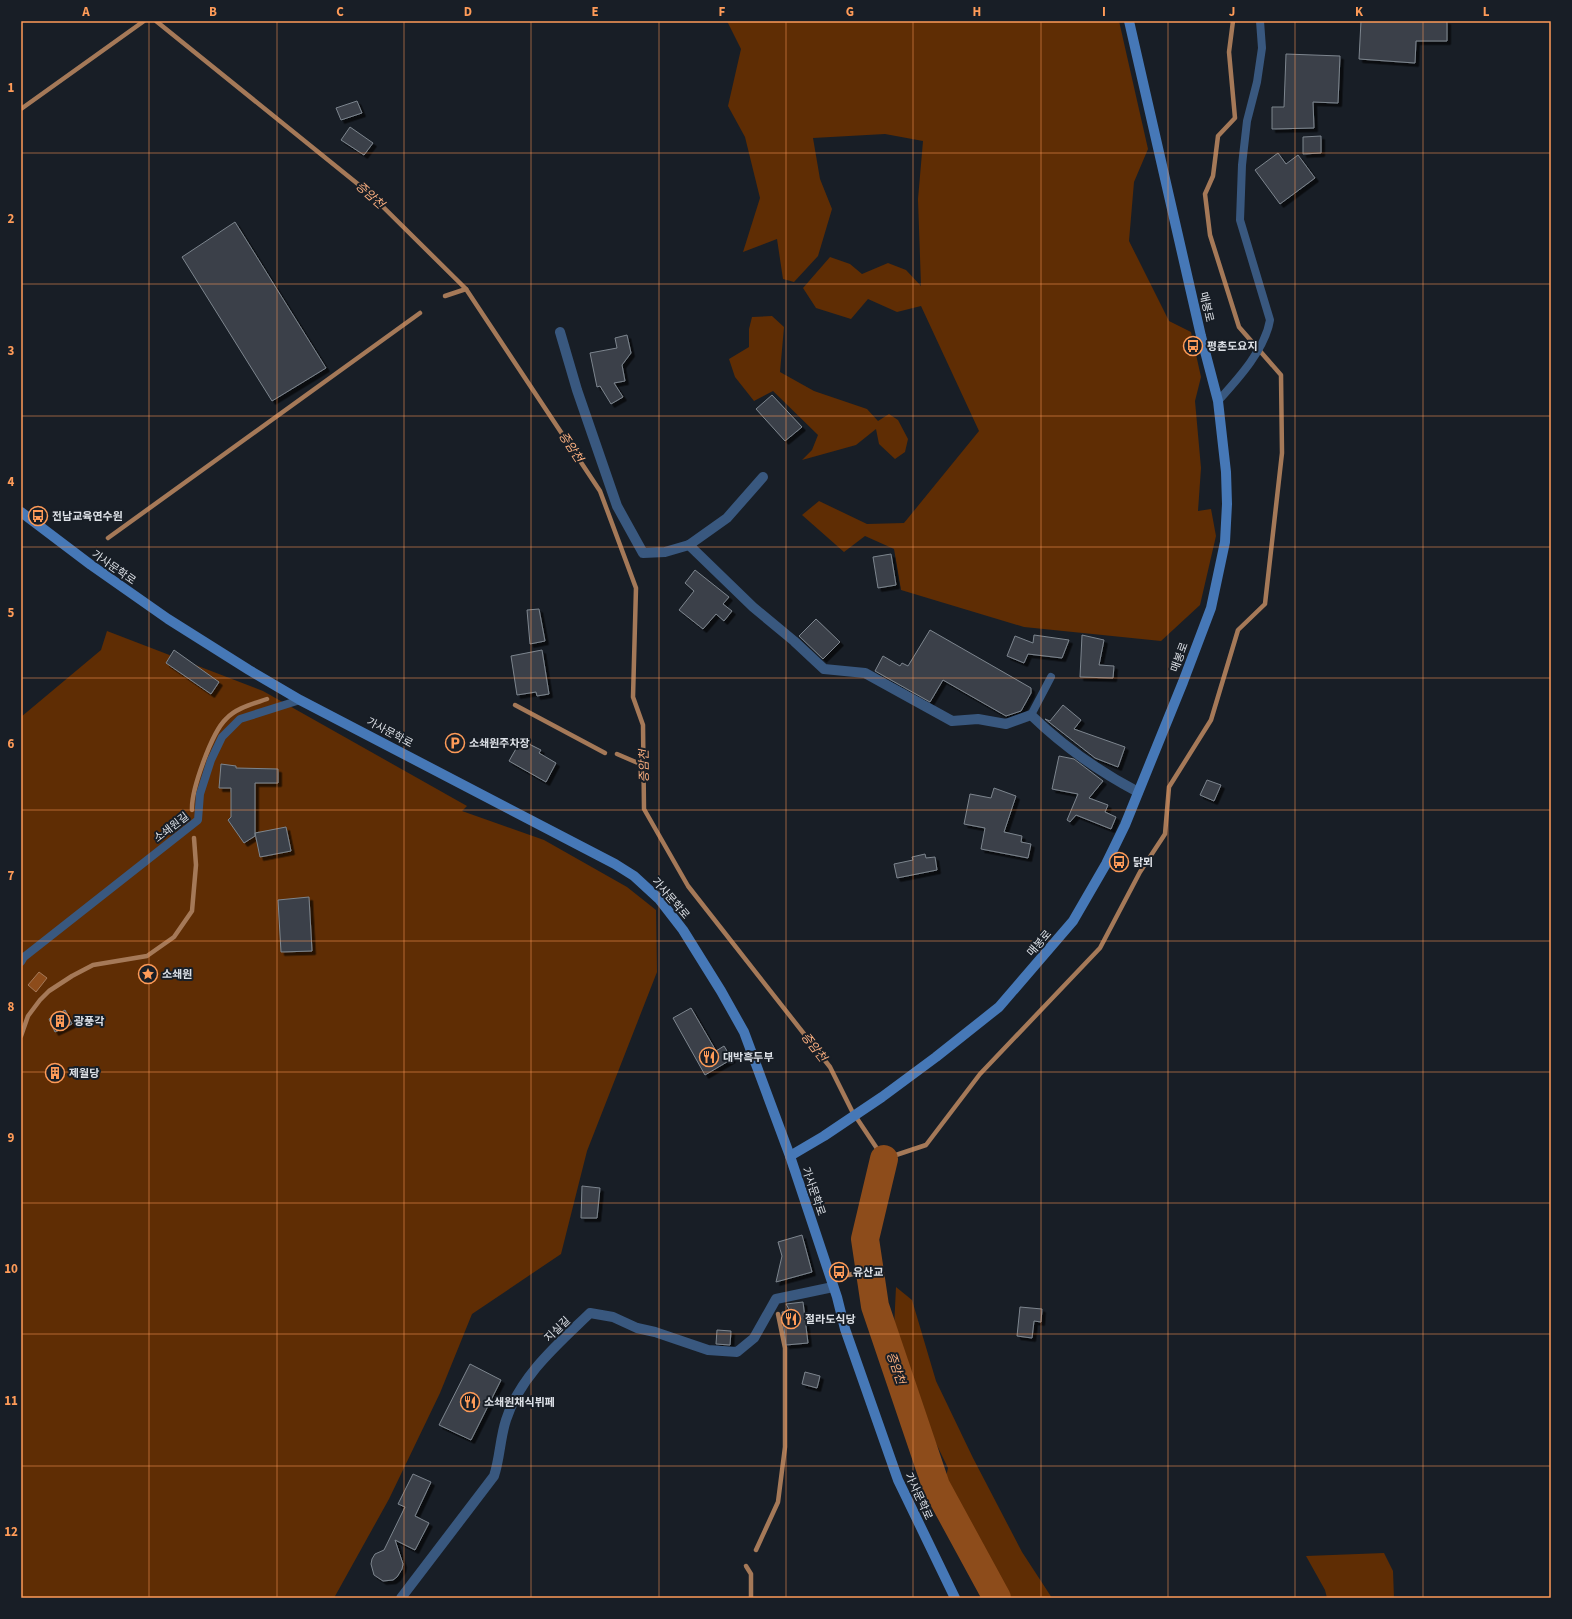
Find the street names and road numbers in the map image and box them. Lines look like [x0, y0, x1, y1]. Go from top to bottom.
street label: 매봉로 [1196, 291, 1217, 324]
street label: 가사문학로 [89, 547, 139, 588]
street label: 매봉로 [1167, 640, 1192, 674]
street label: 가사문학로 [364, 714, 416, 751]
street label: 소쇄원길 [151, 809, 192, 846]
street label: 가사문학로 [648, 874, 693, 922]
street label: 매봉로 [1024, 927, 1055, 960]
street label: 가사문학로 [798, 1165, 829, 1218]
street label: 지실길 [541, 1313, 573, 1345]
street label: 가사문학로 [901, 1470, 936, 1522]

